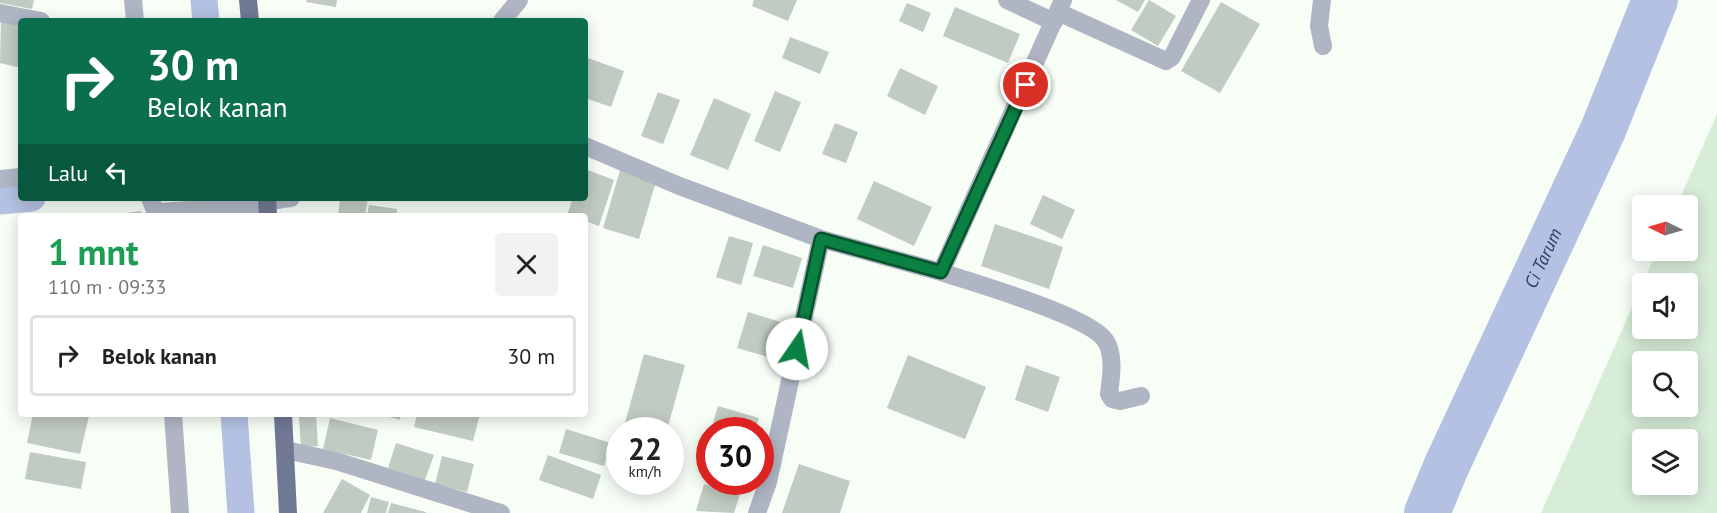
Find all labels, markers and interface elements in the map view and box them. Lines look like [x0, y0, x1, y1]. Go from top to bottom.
text: 30 m [147, 37, 239, 92]
icon: right [48, 42, 126, 120]
pin [1000, 59, 1051, 110]
icon: arrive [1009, 68, 1042, 101]
text: Belok kanan [147, 90, 287, 124]
icon: left [100, 156, 133, 189]
text: Lalu [48, 159, 88, 187]
north arrow [1632, 195, 1698, 261]
map controls [1632, 195, 1698, 495]
water label: Ci Tarum [1519, 224, 1567, 292]
text: 1 mnt [48, 228, 139, 275]
button: close [495, 233, 558, 296]
button: sound [1632, 273, 1698, 339]
text: 110 m · 09:33 [48, 274, 166, 300]
position arrow [765, 317, 829, 381]
icon: right [51, 339, 84, 372]
text: Belok kanan [102, 342, 217, 370]
text: 30 m [507, 342, 555, 370]
button: search [1632, 351, 1698, 417]
speed limit sign: 30 [696, 417, 774, 495]
text: 22 [628, 429, 662, 468]
button: layers [1632, 429, 1698, 495]
text: km/h [629, 462, 661, 481]

